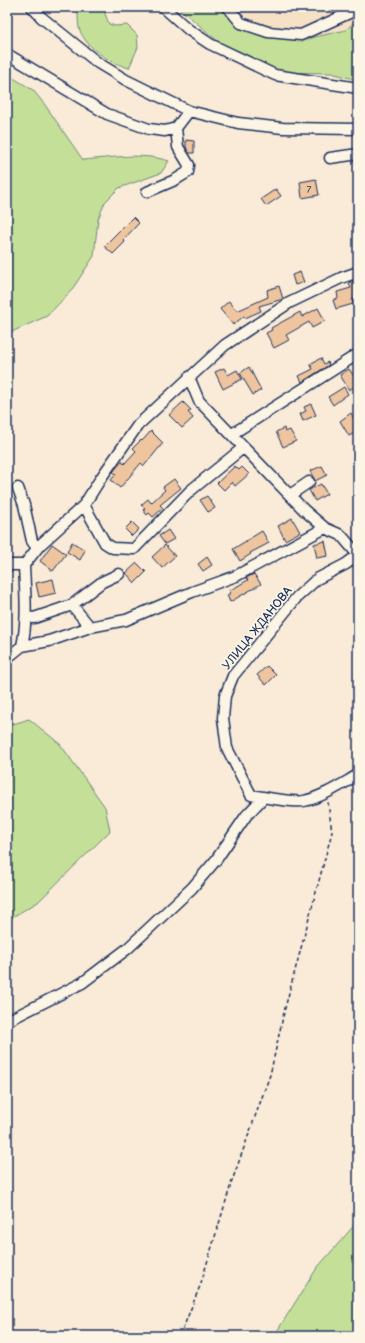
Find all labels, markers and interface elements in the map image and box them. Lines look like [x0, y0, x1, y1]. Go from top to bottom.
house number: 7 [307, 184, 312, 196]
street label: УЛИЦА ЖДАНОВА [219, 583, 296, 673]

